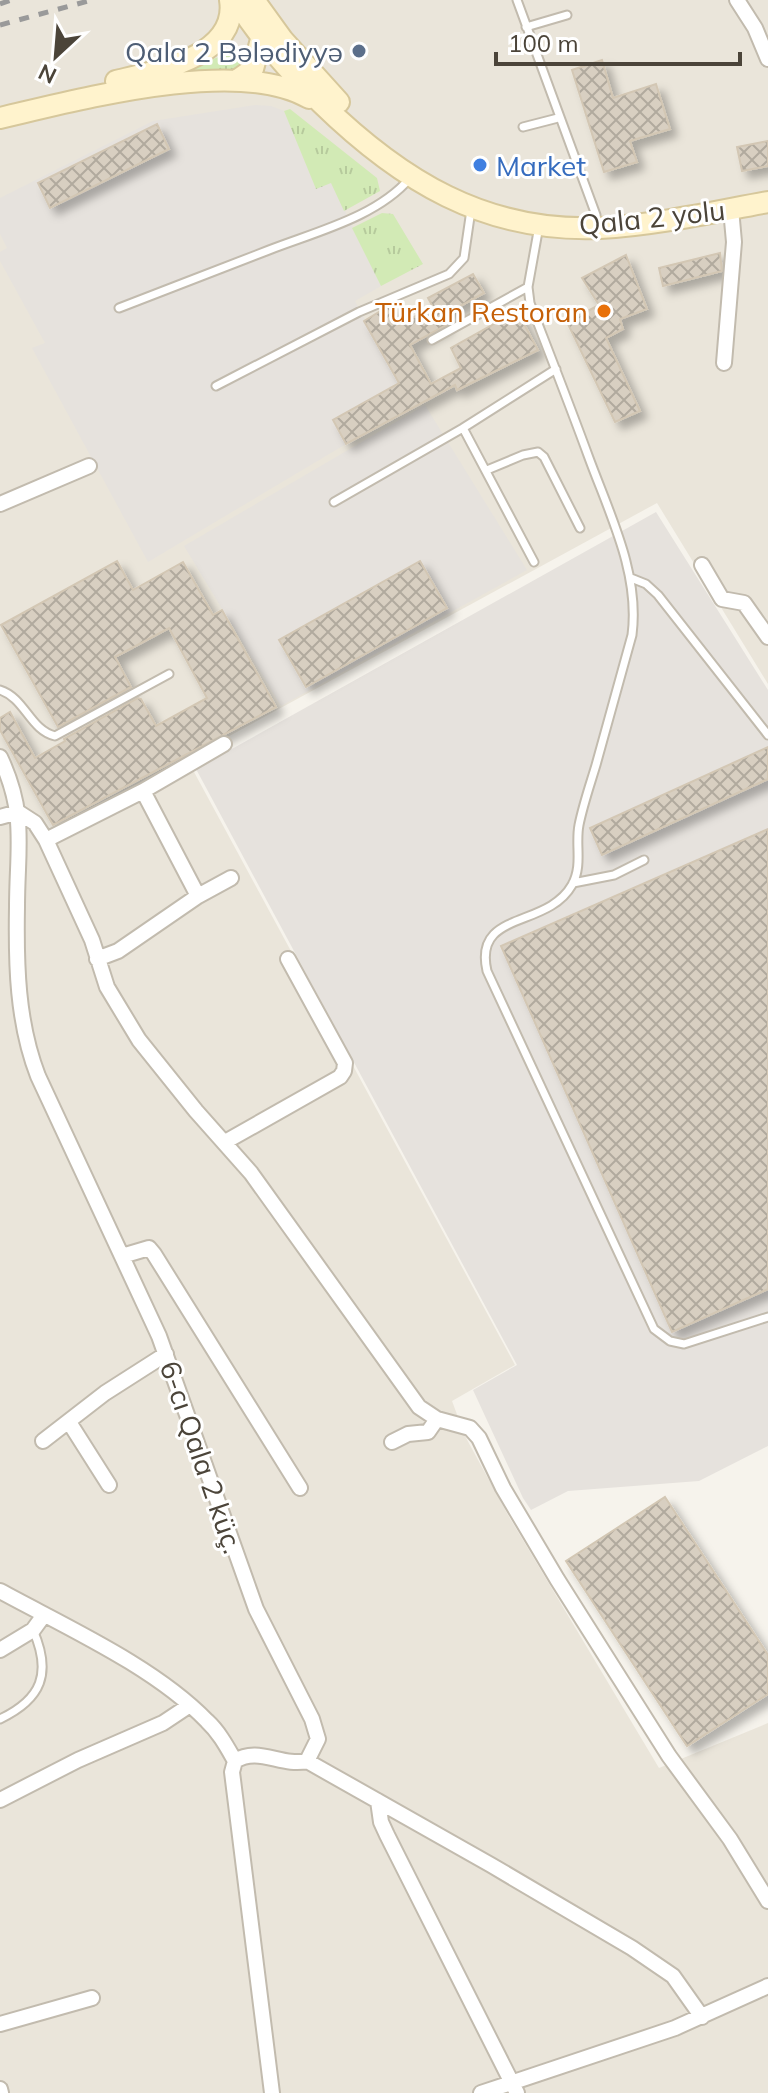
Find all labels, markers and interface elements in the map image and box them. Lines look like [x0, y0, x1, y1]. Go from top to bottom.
north arrow [16, 16, 96, 96]
scale bar [496, 16, 740, 66]
text: 100 m [508, 28, 579, 58]
place label: Qala 2 Bələdiyyə [125, 34, 343, 69]
marker: Qala 2 Bələdiyyə [350, 42, 368, 60]
text: N [34, 58, 61, 90]
place label: Market [496, 148, 586, 183]
marker: Market [471, 156, 489, 174]
street label: Qala 2 yolu [577, 192, 727, 242]
place label: Türkan Restoran [375, 294, 588, 329]
marker: Türkan Restoran [595, 302, 613, 320]
street label: 6-cı Qala 2 küç. [153, 1356, 251, 1558]

